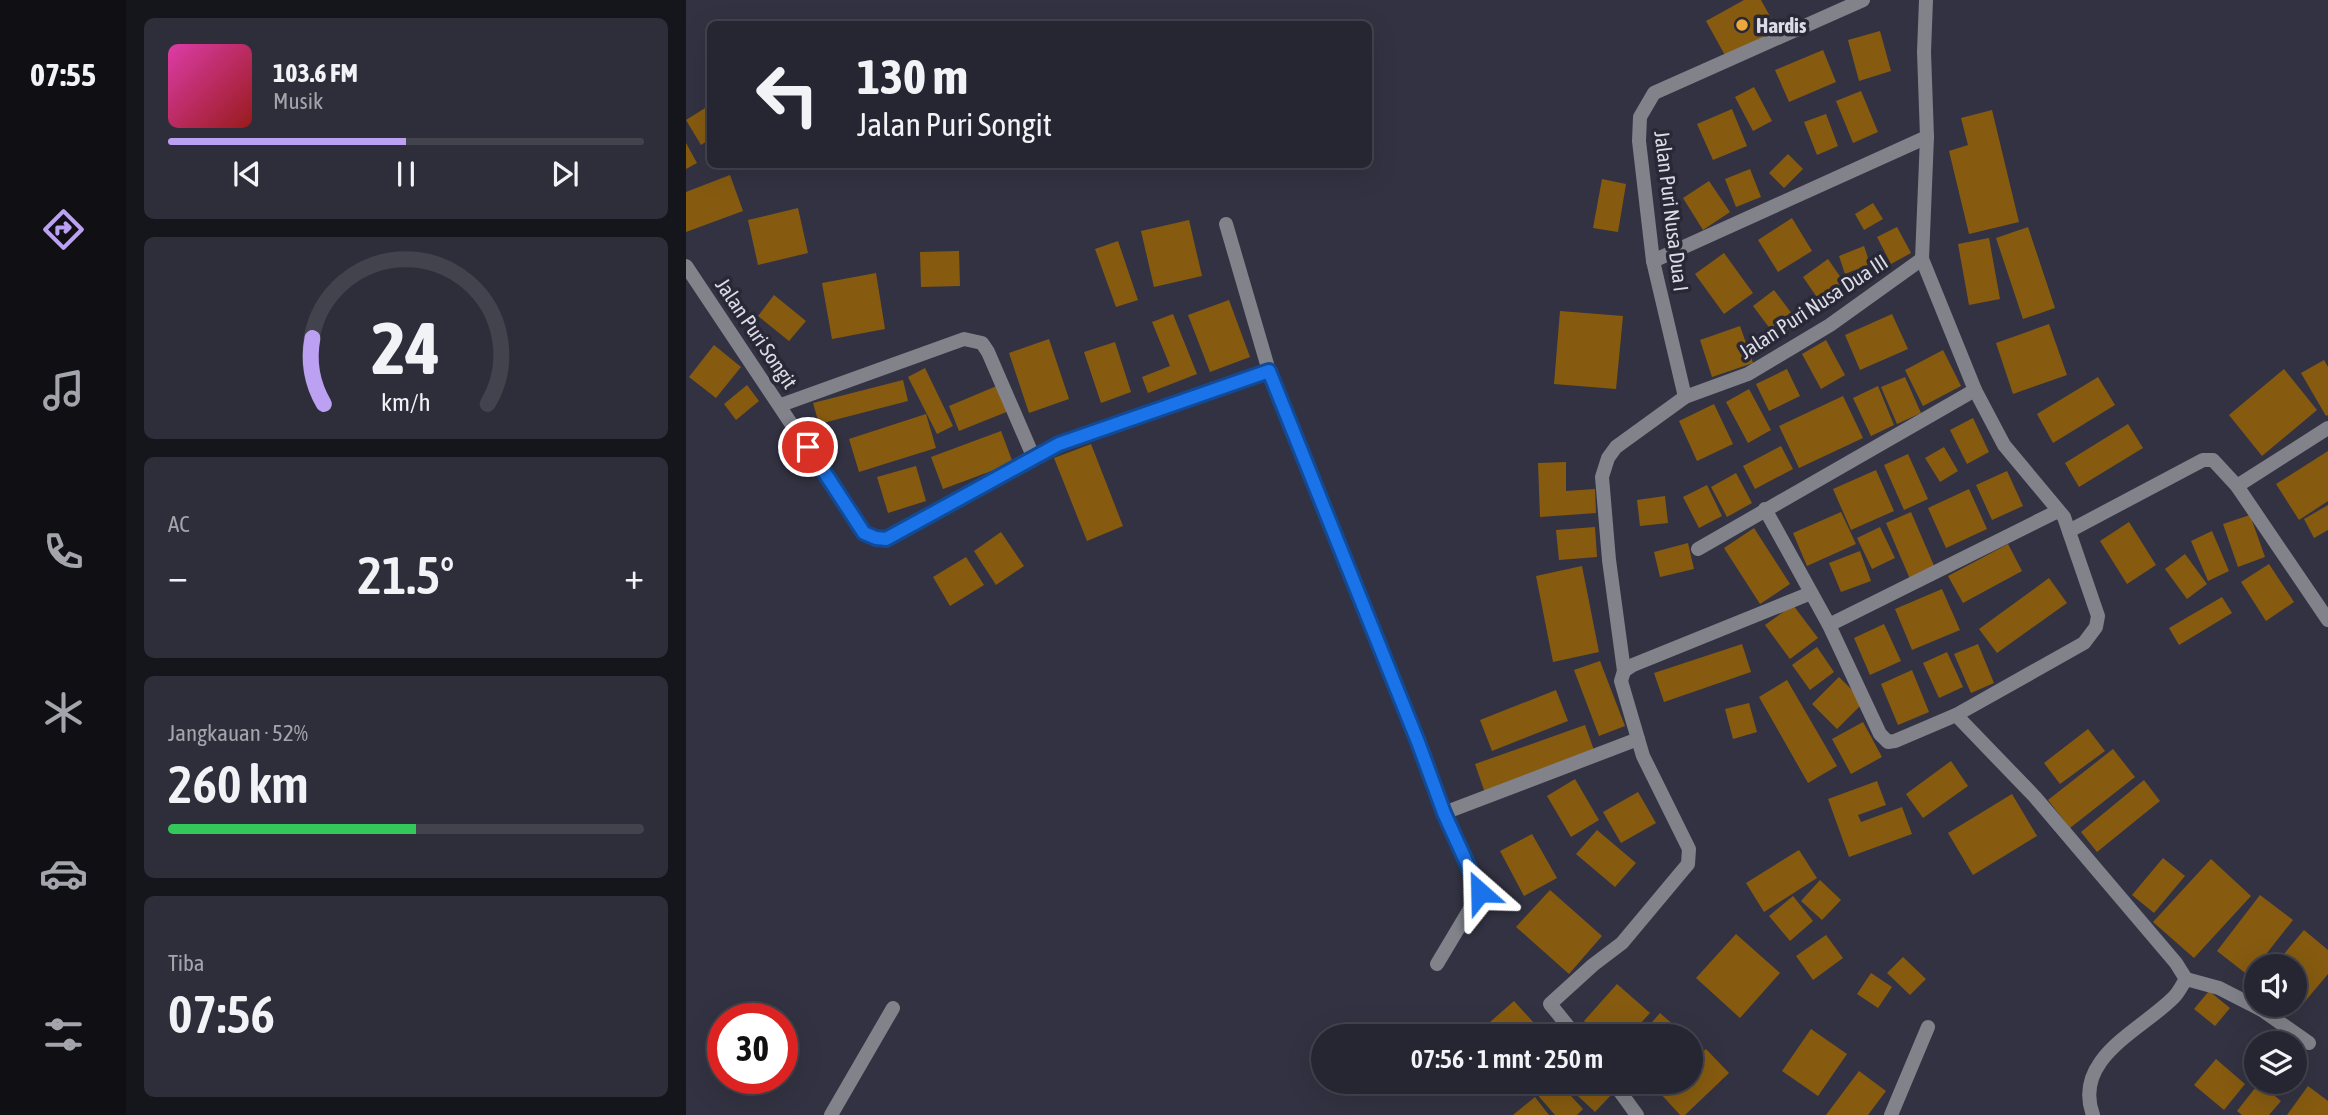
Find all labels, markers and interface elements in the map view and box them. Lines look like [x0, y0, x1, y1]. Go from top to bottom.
place label: Hardis [1756, 13, 1807, 37]
marker: Hardis [1734, 17, 1750, 33]
text: 130 m [857, 48, 968, 104]
icon: left [742, 49, 833, 140]
text: 07:55 [30, 56, 96, 93]
text: 103.6 FM [273, 58, 358, 88]
text: Musik [273, 88, 323, 114]
text: Jalan Puri Songit [857, 106, 1052, 143]
street label: Jalan Puri Nusa Dua I [1650, 129, 1694, 293]
icon: previous [228, 155, 266, 193]
icon: pause [387, 155, 425, 193]
icon: next [546, 155, 584, 193]
icon: directions [39, 205, 88, 254]
street label: Jalan Puri Nusa Dua III [1734, 249, 1892, 363]
street label: Jalan Puri Songit [711, 273, 803, 393]
text: 24 [372, 307, 440, 390]
icon: music [39, 366, 88, 415]
text: km/h [381, 388, 431, 416]
pin [778, 417, 838, 477]
icon: arrive [789, 428, 827, 466]
text: AC [168, 511, 190, 537]
icon: phone [39, 527, 88, 576]
text: 21.5° [358, 545, 454, 605]
text: − [168, 554, 188, 597]
text: + [624, 554, 644, 597]
icon: climate [39, 688, 88, 737]
text: Jangkauan · 52% [168, 720, 308, 746]
text: 260 km [168, 754, 309, 814]
icon: car [39, 849, 88, 898]
position arrow [1443, 855, 1517, 929]
text: Tiba [168, 950, 205, 976]
map controls [2244, 954, 2307, 1094]
button: sound [2244, 954, 2307, 1017]
text: 07:56 [168, 984, 275, 1044]
speed limit sign: 30 [707, 1003, 798, 1094]
icon: filters [39, 1010, 88, 1059]
button: layers [2244, 1031, 2307, 1094]
text: 07:56 · 1 mnt · 250 m [1411, 1044, 1603, 1074]

